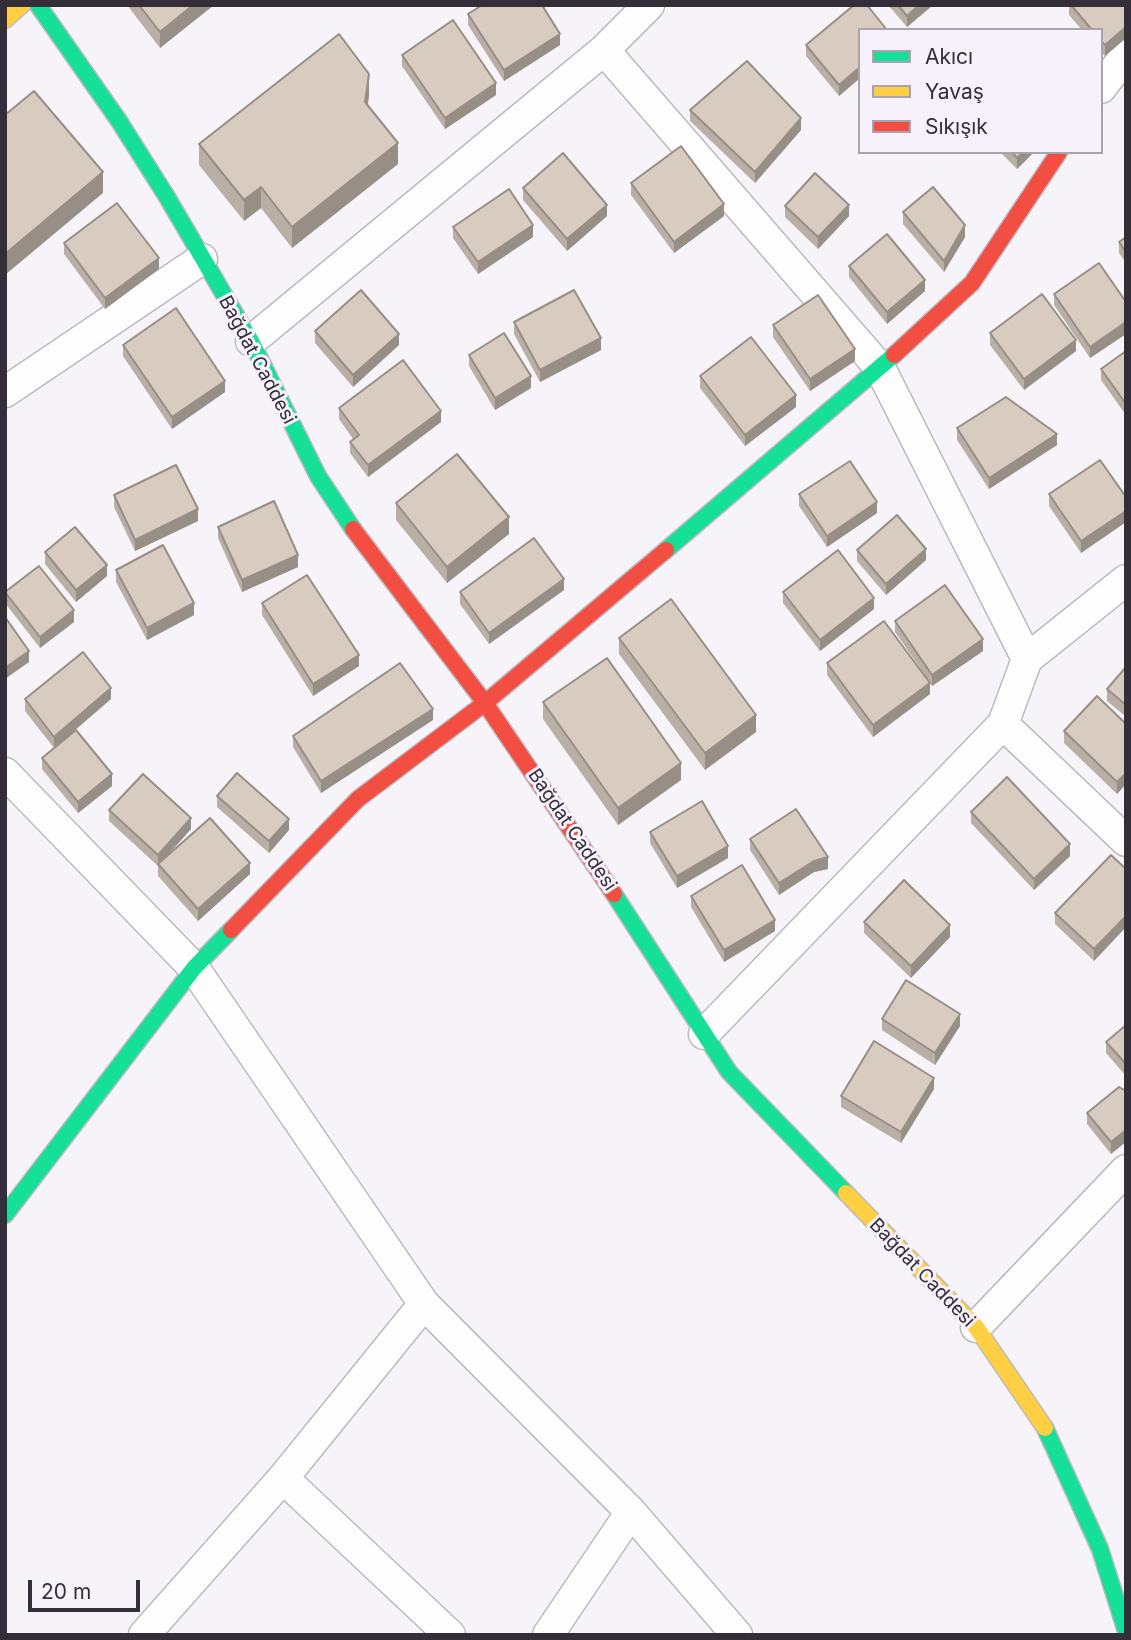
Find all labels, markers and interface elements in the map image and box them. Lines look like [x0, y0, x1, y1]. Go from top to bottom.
legend [858, 28, 1103, 154]
text: Akıcı [925, 44, 973, 69]
text: Yavaş [925, 79, 984, 104]
text: Sıkışık [925, 114, 988, 139]
street label: Bağdat Caddesi [214, 292, 300, 428]
street label: Bağdat Caddesi [523, 765, 621, 895]
street label: Bağdat Caddesi [864, 1214, 980, 1332]
scale bar [32, 1566, 144, 1610]
text: 20 m [41, 1579, 91, 1604]

